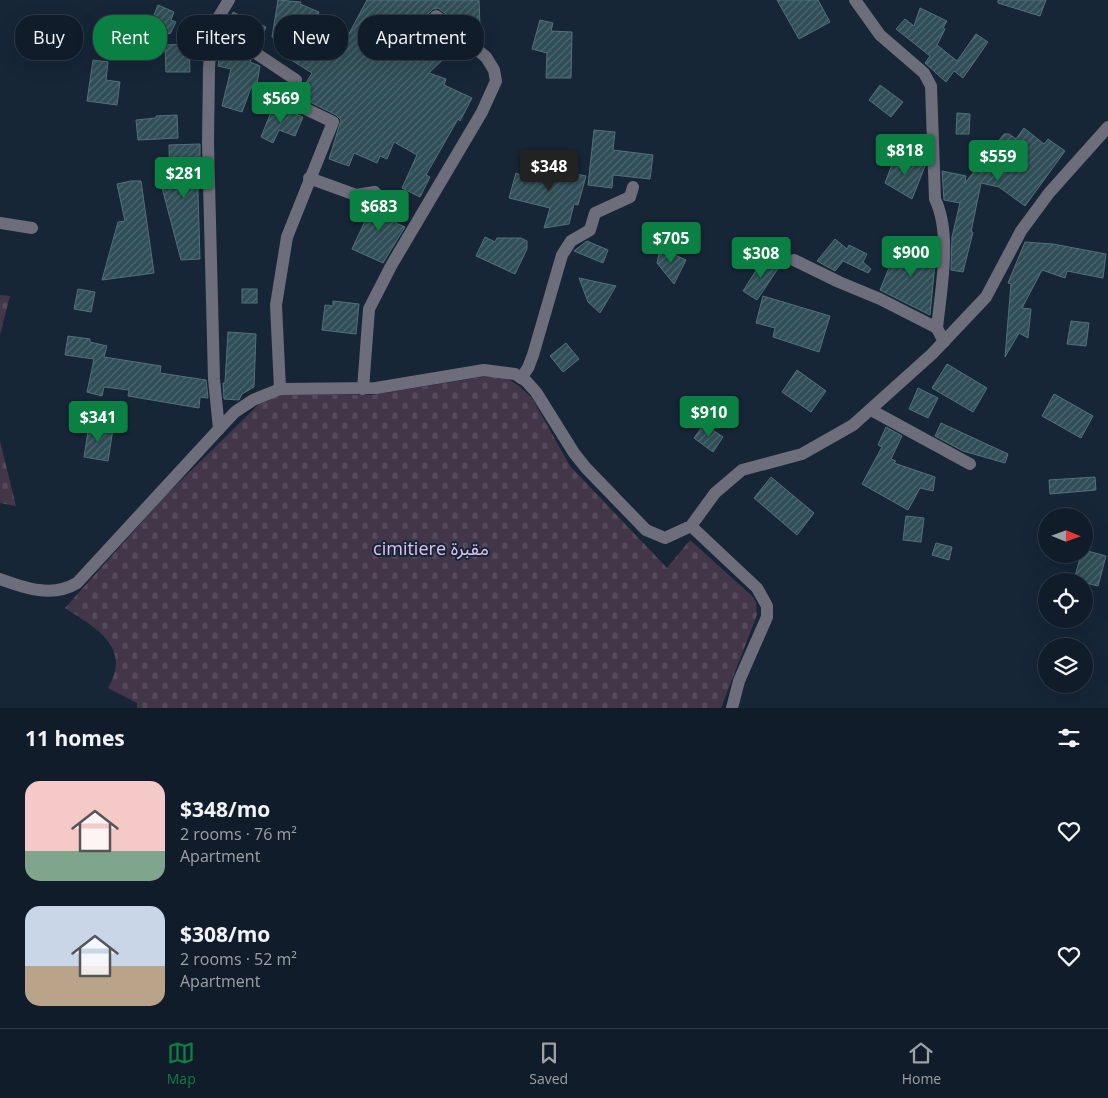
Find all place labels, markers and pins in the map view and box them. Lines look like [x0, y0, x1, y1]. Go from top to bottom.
pin: $569 [251, 82, 311, 124]
pin: $818 [875, 134, 935, 176]
pin: $559 [968, 140, 1028, 182]
pin: $348 [519, 150, 579, 192]
pin: $281 [154, 156, 214, 199]
pin: $683 [349, 190, 409, 232]
pin: $705 [641, 222, 701, 264]
pin: $308 [731, 236, 791, 279]
pin: $900 [881, 236, 941, 278]
pin: $910 [679, 396, 739, 438]
pin: $341 [68, 400, 128, 443]

